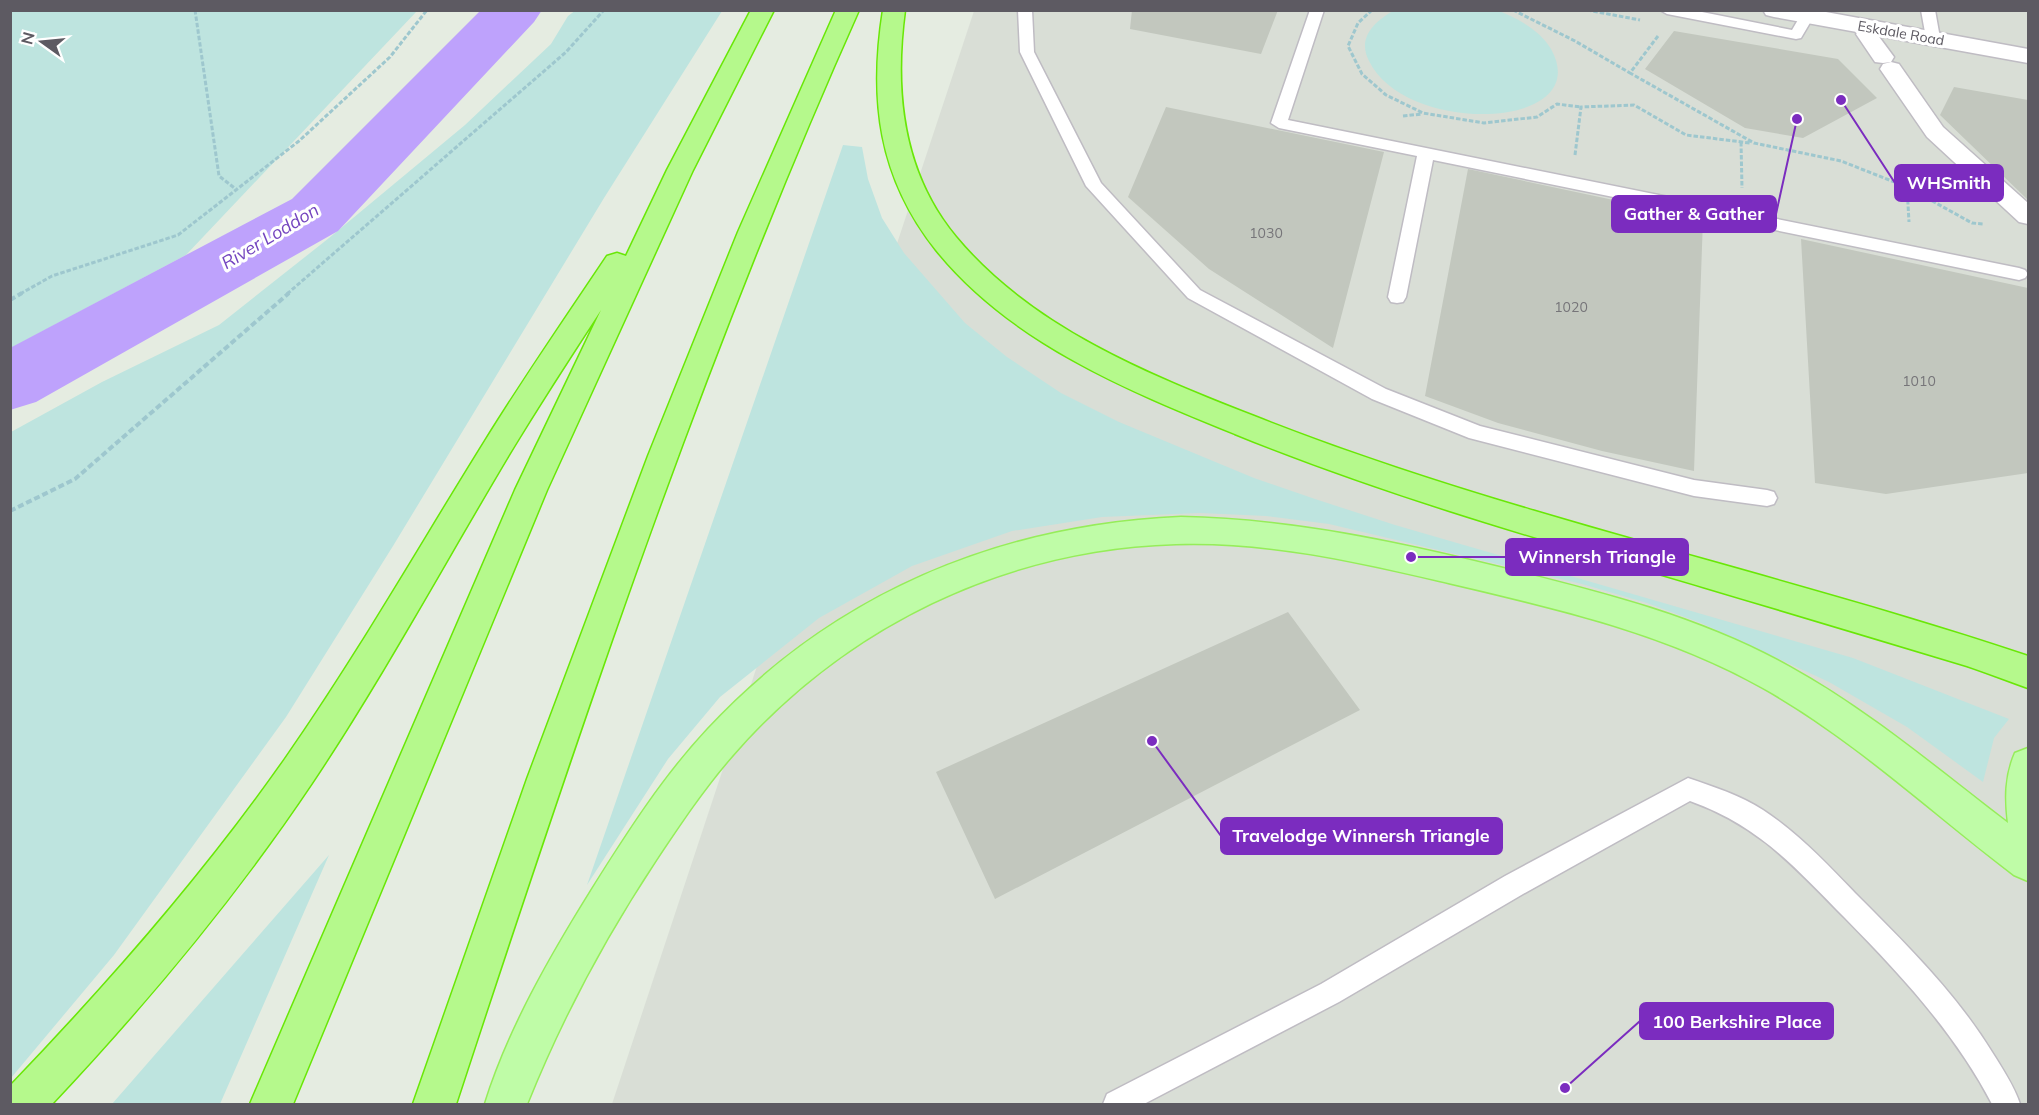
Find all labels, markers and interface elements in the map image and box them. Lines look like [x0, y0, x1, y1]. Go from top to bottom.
north arrow [12, 12, 72, 72]
street label: Eskdale Road [1856, 17, 1946, 49]
text: N [16, 30, 39, 47]
callout: WHSmith [1895, 165, 2003, 201]
text: WHSmith [1907, 171, 1991, 194]
callout: Gather & Gather [1612, 196, 1776, 232]
water label: River Loddon [217, 198, 323, 274]
text: Gather & Gather [1624, 202, 1765, 225]
house number: 1030 [1249, 224, 1283, 242]
house number: 1020 [1554, 298, 1588, 316]
house number: 1010 [1902, 372, 1936, 390]
callout: Winnersh Triangle [1506, 539, 1688, 575]
text: Winnersh Triangle [1518, 545, 1676, 568]
callout: Travelodge Winnersh Triangle [1221, 818, 1502, 854]
text: Travelodge Winnersh Triangle [1232, 824, 1490, 847]
callout: 100 Berkshire Place [1640, 1003, 1833, 1039]
text: 100 Berkshire Place [1652, 1010, 1822, 1033]

